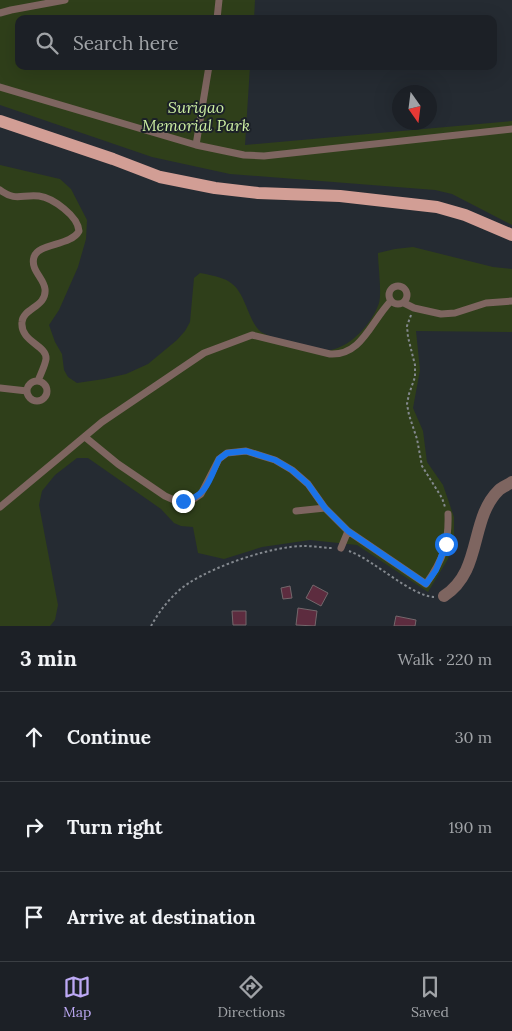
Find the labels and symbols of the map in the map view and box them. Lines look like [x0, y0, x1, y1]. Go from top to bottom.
north arrow [392, 85, 437, 130]
park label: Surigao Memorial Park [142, 97, 250, 135]
route end [172, 490, 195, 513]
route start [435, 533, 458, 556]

